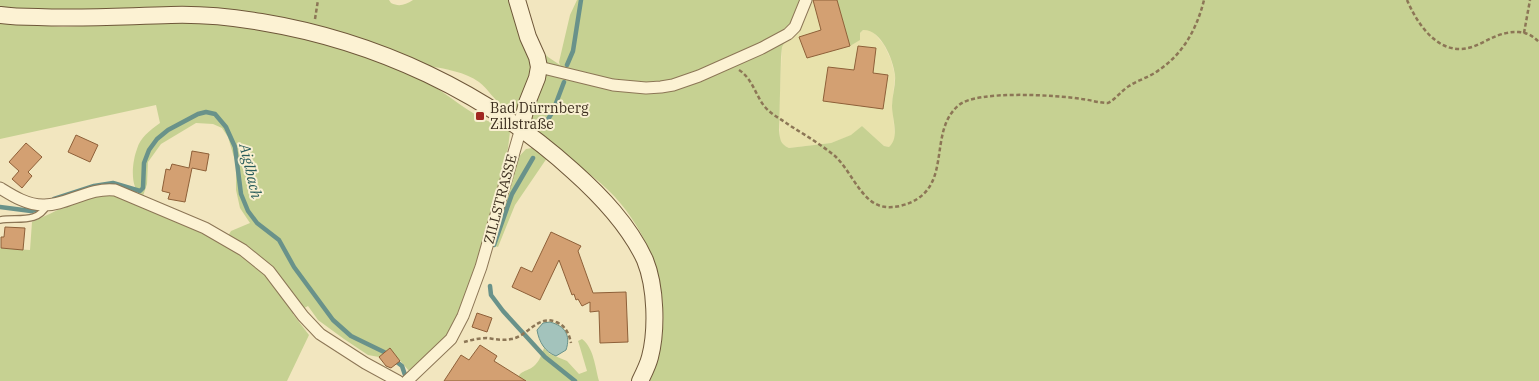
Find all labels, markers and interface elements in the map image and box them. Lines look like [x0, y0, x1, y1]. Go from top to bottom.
place label: Bad Dürrnberg Zillstraße [490, 99, 589, 133]
marker: Bad Dürrnberg Zillstraße [474, 110, 486, 122]
water label: Aiglbach [235, 141, 267, 201]
street label: ZILLSTRASSE [479, 152, 521, 246]

